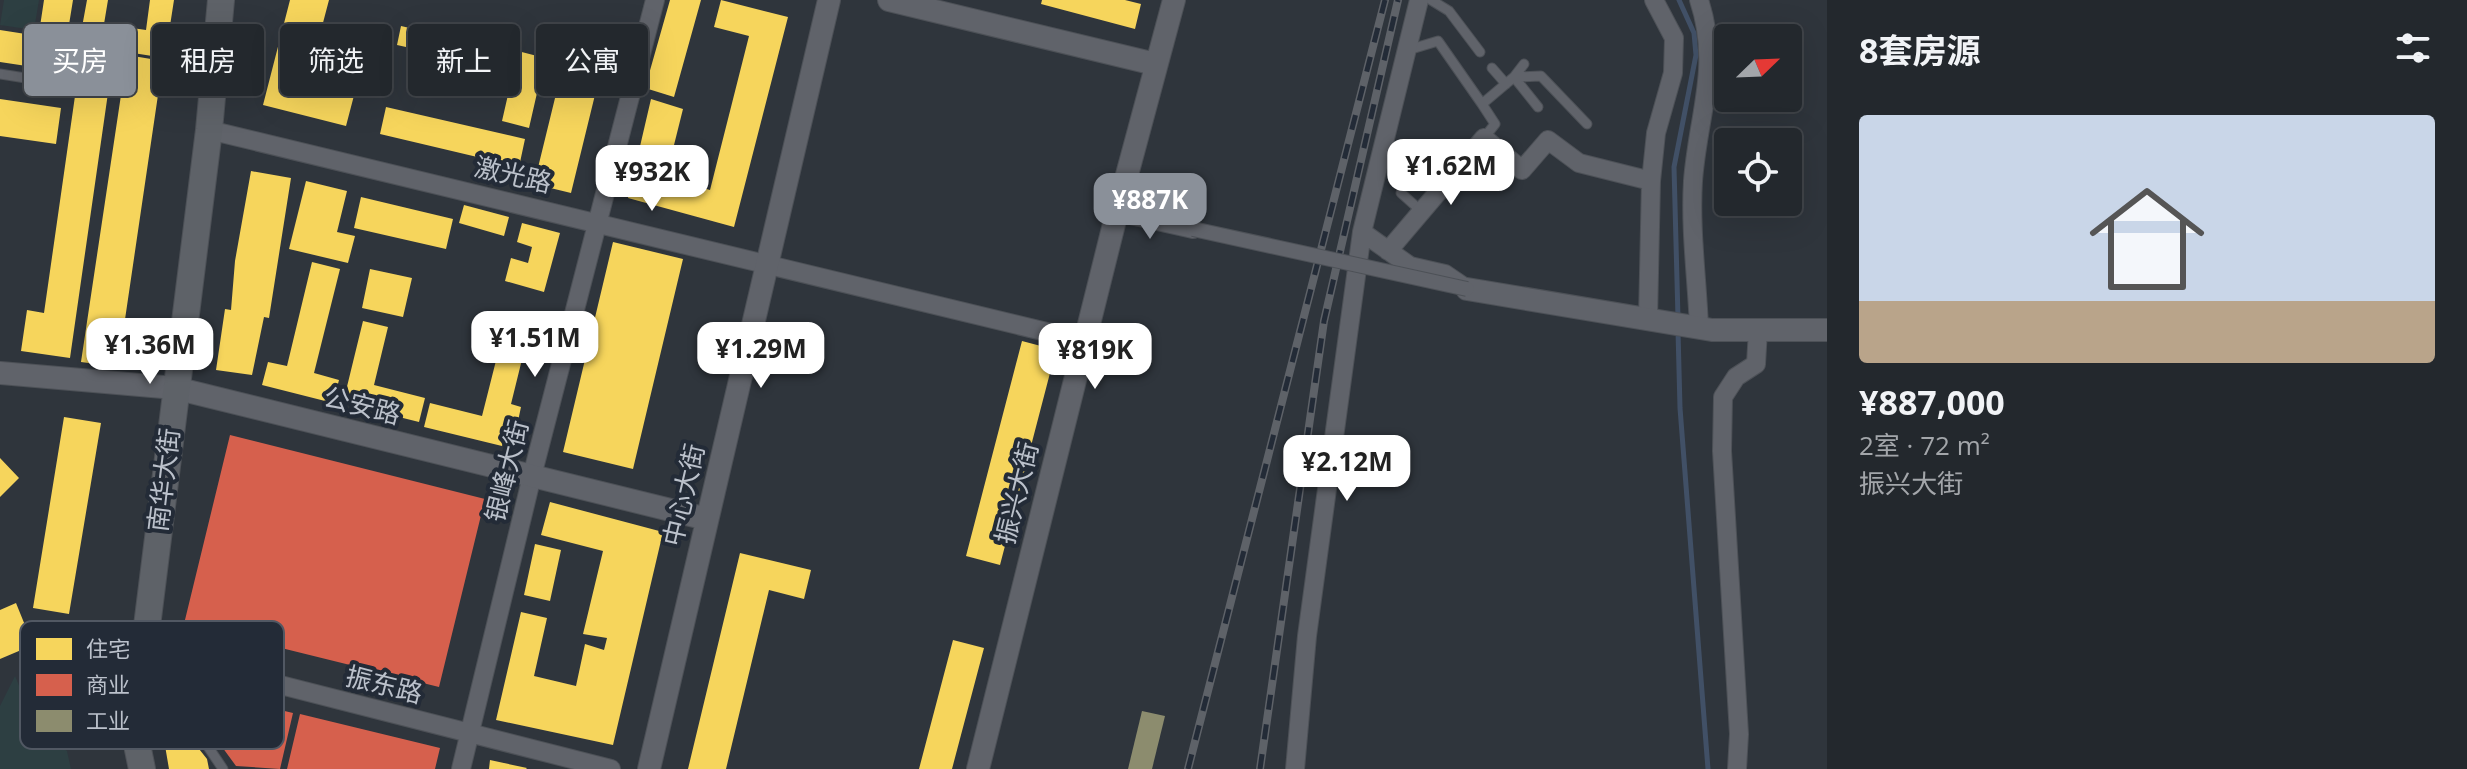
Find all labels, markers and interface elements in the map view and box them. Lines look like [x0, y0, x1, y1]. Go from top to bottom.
chip: 买房 [24, 24, 136, 96]
chip: 租房 [152, 24, 264, 96]
chip: 筛选 [280, 24, 392, 96]
chip: 新上 [408, 24, 520, 96]
chip: 公寓 [536, 24, 648, 96]
north arrow [1714, 24, 1802, 112]
map controls [1714, 24, 1802, 216]
icon: filters [2391, 26, 2435, 70]
text: 8套房源 [1859, 27, 1980, 73]
button: locate [1714, 128, 1802, 216]
pin: ¥1.62M [1386, 139, 1516, 207]
pin: ¥932K [596, 145, 708, 213]
text: ¥1.62M [1405, 147, 1497, 183]
street label: 激光路 [471, 148, 555, 200]
text: ¥932K [614, 153, 690, 189]
icon: home [2075, 167, 2219, 311]
pin: ¥887K [1094, 173, 1206, 241]
text: ¥887K [1112, 181, 1188, 217]
pin: ¥1.51M [470, 311, 600, 379]
pin: ¥1.36M [85, 318, 215, 386]
text: ¥1.51M [489, 319, 581, 355]
pin: ¥1.29M [696, 322, 826, 390]
pin: ¥819K [1039, 323, 1151, 391]
text: ¥1.36M [104, 326, 196, 362]
text: ¥1.29M [715, 330, 807, 366]
text: ¥819K [1057, 331, 1133, 367]
street label: 公安路 [320, 378, 404, 432]
text: ¥887,000 [1859, 379, 2005, 425]
street label: 银峰大街 [476, 416, 536, 526]
street label: 南华大街 [139, 426, 187, 534]
text: 2室 · 72 m² [1859, 427, 1990, 463]
pin: ¥2.12M [1282, 435, 1412, 503]
street label: 振兴大街 [986, 438, 1046, 548]
street label: 中心大街 [654, 440, 712, 549]
text: ¥2.12M [1301, 443, 1393, 479]
text: 振兴大街 [1859, 465, 1963, 501]
legend [20, 621, 284, 749]
text: 住宅 [86, 633, 130, 663]
street label: 振东路 [342, 657, 426, 711]
text: 商业 [86, 669, 130, 699]
text: 工业 [86, 705, 130, 735]

